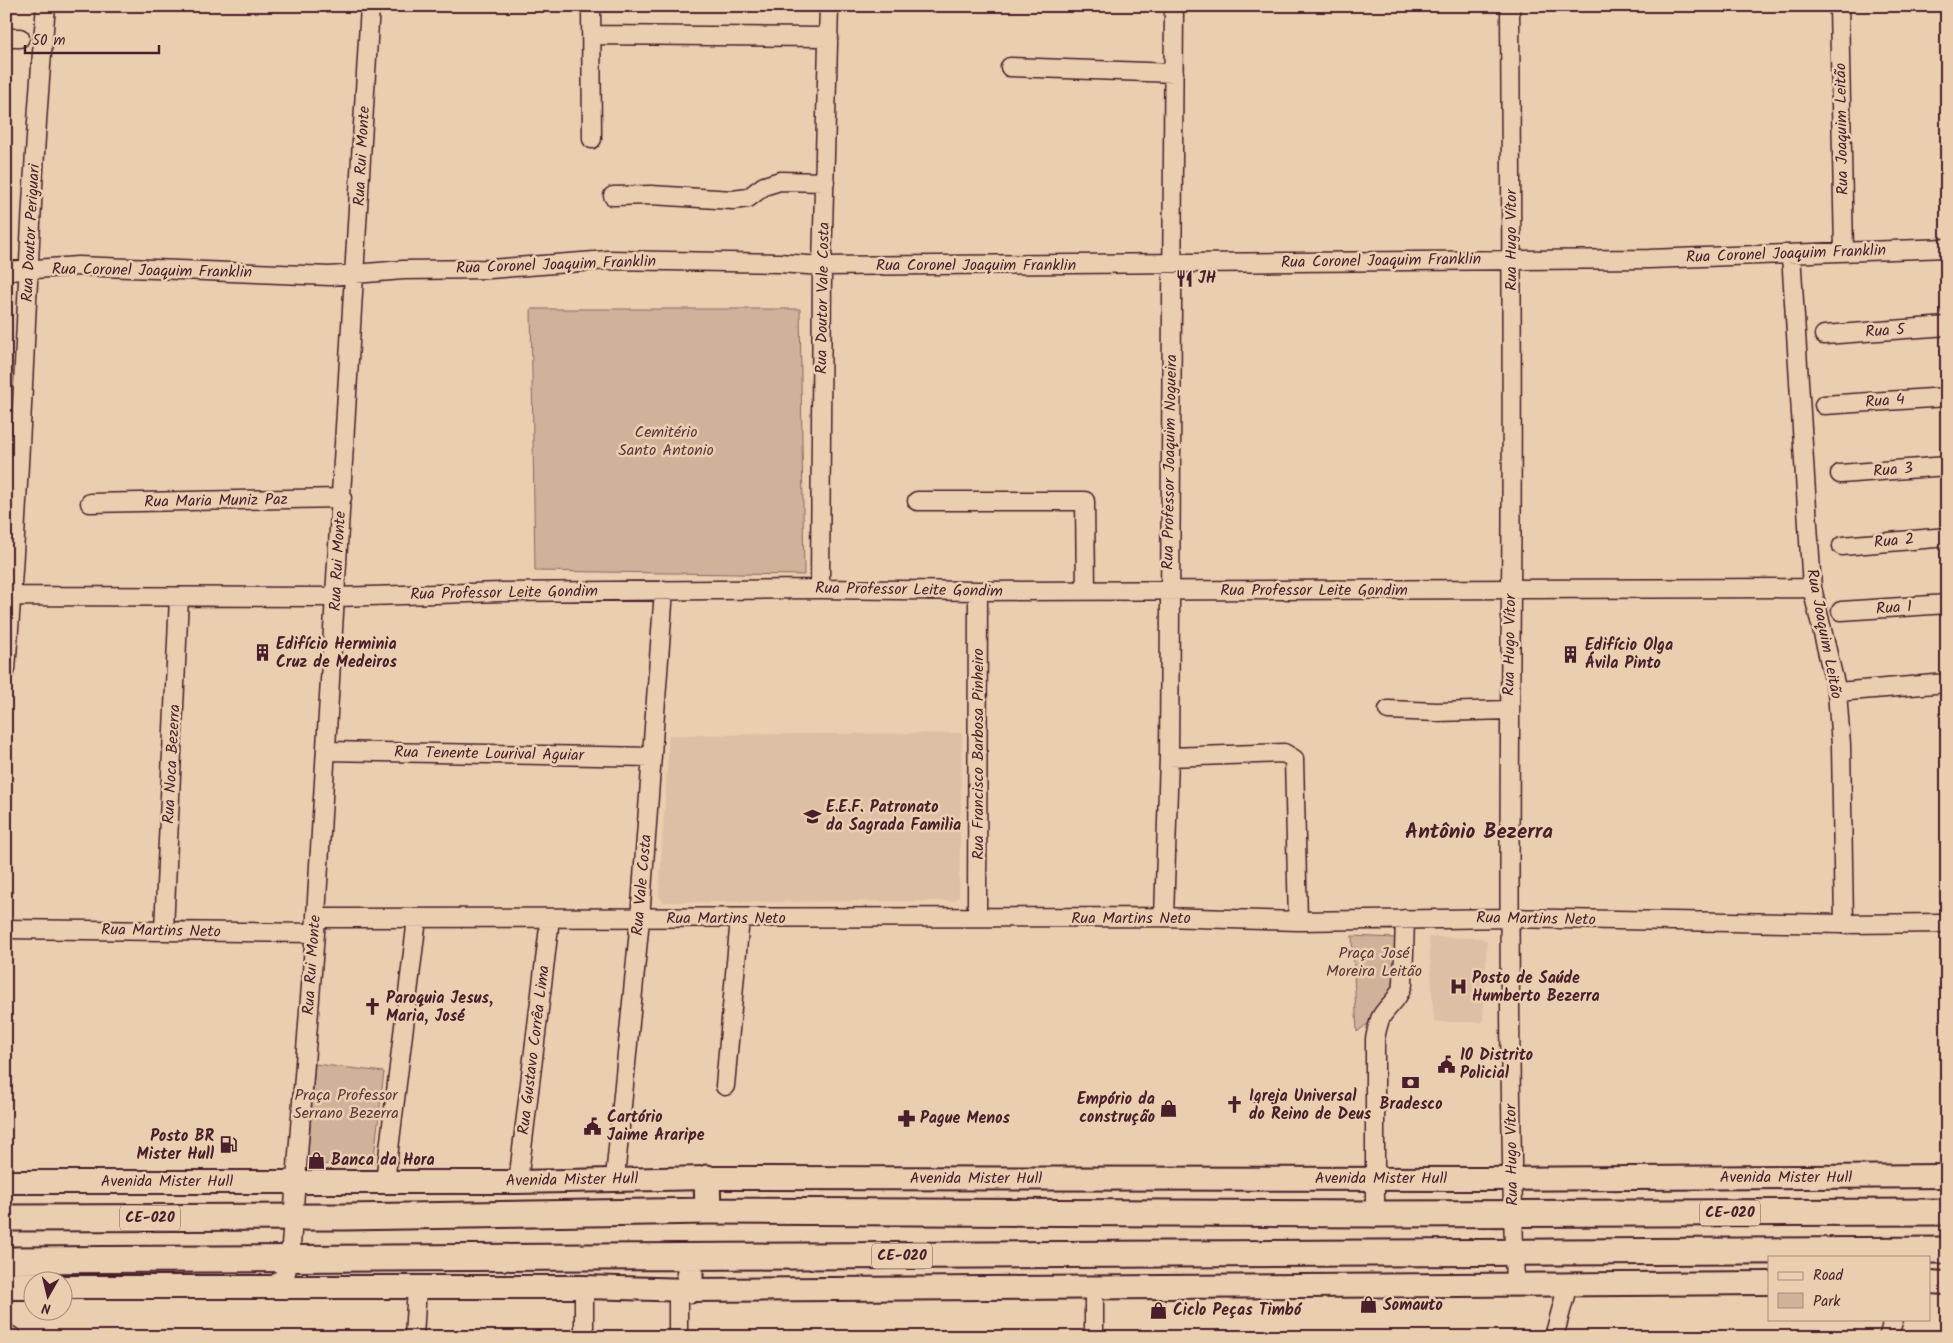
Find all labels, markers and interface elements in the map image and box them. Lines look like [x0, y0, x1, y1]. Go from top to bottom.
scale bar [25, 22, 159, 54]
text: 50 m [32, 29, 66, 53]
street label: Rua Joaquim Leitão [1828, 63, 1856, 195]
street label: Rua Rui Monte [347, 105, 377, 207]
street label: Rua Doutor Periguari [15, 162, 47, 303]
street label: Rua Hugo Vítor [1499, 187, 1524, 291]
street label: Rua Doutor Vale Costa [809, 222, 837, 374]
street label: Rua Coronel Joaquim Franklin [1685, 238, 1887, 270]
street label: Rua Coronel Joaquim Franklin [1281, 247, 1481, 275]
street label: Rua Coronel Joaquim Franklin [455, 249, 657, 281]
street label: Rua Coronel Joaquim Franklin [876, 253, 1076, 278]
street label: Rua Coronel Joaquim Franklin [52, 257, 252, 285]
place label: JH [1198, 266, 1216, 291]
restaurant icon: JH [1174, 268, 1194, 288]
street label: Rua 5 [1864, 317, 1907, 345]
street label: Rua Professor Joaquim Nogueira [1156, 354, 1184, 570]
street label: Rua 4 [1864, 387, 1906, 415]
park label: Cemitério Santo Antonio [618, 420, 714, 463]
street label: Rua 3 [1872, 456, 1914, 484]
street label: Rua Maria Muniz Paz [144, 487, 288, 515]
street label: Rua Rui Monte [323, 510, 353, 612]
street label: Rua 2 [1873, 527, 1915, 555]
street label: Rua Joaquim Leitão [1799, 567, 1849, 701]
street label: Rua Professor Leite Gondim [815, 576, 1003, 604]
street label: Rua Professor Leite Gondim [1220, 578, 1408, 603]
street label: Rua Professor Leite Gondim [410, 579, 598, 607]
street label: Rua Hugo Vítor [1497, 592, 1523, 696]
street label: Rua 1 [1875, 594, 1913, 622]
place label: Edifício Herminia Cruz de Medeiros [276, 632, 397, 675]
place label: Edifício Olga Ávila Pinto [1585, 633, 1673, 676]
building icon: Edifício Herminia Cruz de Medeiros [252, 643, 272, 663]
building icon: Edifício Olga Ávila Pinto [1561, 644, 1581, 664]
street label: Rua Francisco Barbosa Pinheiro [966, 648, 991, 860]
street label: Rua Noca Bezerra [156, 704, 188, 824]
street label: Rua Tenente Lourival Aguiar [394, 740, 586, 768]
place label: E.E.F. Patronato da Sagrada Familia [826, 795, 961, 838]
school or university icon: E.E.F. Patronato da Sagrada Familia [802, 806, 822, 826]
district label: Antônio Bezerra [1405, 816, 1553, 849]
street label: Rua Vale Costa [625, 833, 659, 937]
street label: Rua Martins Neto [1476, 905, 1596, 933]
street label: Rua Martins Neto [666, 906, 786, 931]
street label: Rua Martins Neto [1071, 906, 1191, 931]
street label: Rua Rui Monte [296, 914, 328, 1016]
street label: Rua Martins Neto [101, 917, 221, 945]
park label: Praça José Moreira Leitão [1326, 941, 1422, 984]
street label: Rua Gustavo Corrêa Lima [511, 964, 557, 1136]
place label: Posto de Saúde Humberto Bezerra [1472, 966, 1600, 1009]
hospital icon: Posto de Saúde Humberto Bezerra [1448, 977, 1468, 997]
place label: Paroquia Jesus, Maria, José [386, 986, 493, 1029]
church icon: Paroquia Jesus, Maria, José [362, 997, 382, 1017]
place label: 10 Distrito Policial [1460, 1043, 1533, 1086]
public building icon: 10 Distrito Policial [1436, 1054, 1456, 1074]
bank icon: Bradesco [1401, 1072, 1421, 1092]
park label: Praça Professor Serrano Bezerra [293, 1083, 399, 1126]
place label: Igreja Universal do Reino de Deus [1249, 1084, 1372, 1127]
place label: Empório da construção [1077, 1087, 1155, 1130]
place label: Bradesco [1380, 1092, 1442, 1117]
church icon: Igreja Universal do Reino de Deus [1225, 1095, 1245, 1115]
shop icon: Empório da construção [1159, 1098, 1179, 1118]
street label: Rua Hugo Vítor [1499, 1102, 1525, 1206]
place label: Cartório Jaime Araripe [607, 1105, 705, 1148]
place label: Pague Menos [920, 1106, 1010, 1131]
pharmacy icon: Pague Menos [896, 1108, 916, 1128]
public building icon: Cartório Jaime Araripe [583, 1116, 603, 1136]
place label: Posto BR Mister Hull [137, 1124, 215, 1167]
fuel station icon: Posto BR Mister Hull [218, 1135, 238, 1155]
place label: Banca da Hora [331, 1148, 435, 1173]
shop icon: Banca da Hora [307, 1150, 327, 1170]
street label: Avenida Mister Hull [1720, 1165, 1852, 1190]
street label: Avenida Mister Hull [506, 1166, 639, 1194]
street label: Avenida Mister Hull [910, 1166, 1042, 1191]
street label: Avenida Mister Hull [1315, 1166, 1447, 1191]
street label: Avenida Mister Hull [101, 1169, 233, 1194]
road number: CE-020 [1700, 1200, 1760, 1226]
road number: CE-020 [120, 1206, 180, 1230]
road number: CE-020 [872, 1244, 932, 1268]
legend [1768, 1256, 1930, 1320]
text: Road [1813, 1264, 1844, 1288]
north arrow [22, 1270, 72, 1320]
text: Park [1813, 1290, 1841, 1314]
place label: Somauto [1383, 1293, 1443, 1318]
shop icon: Somauto [1359, 1295, 1379, 1315]
text: N [40, 1296, 52, 1319]
place label: Ciclo Peças Timbó [1173, 1298, 1303, 1323]
shop icon: Ciclo Peças Timbó [1149, 1300, 1169, 1320]

